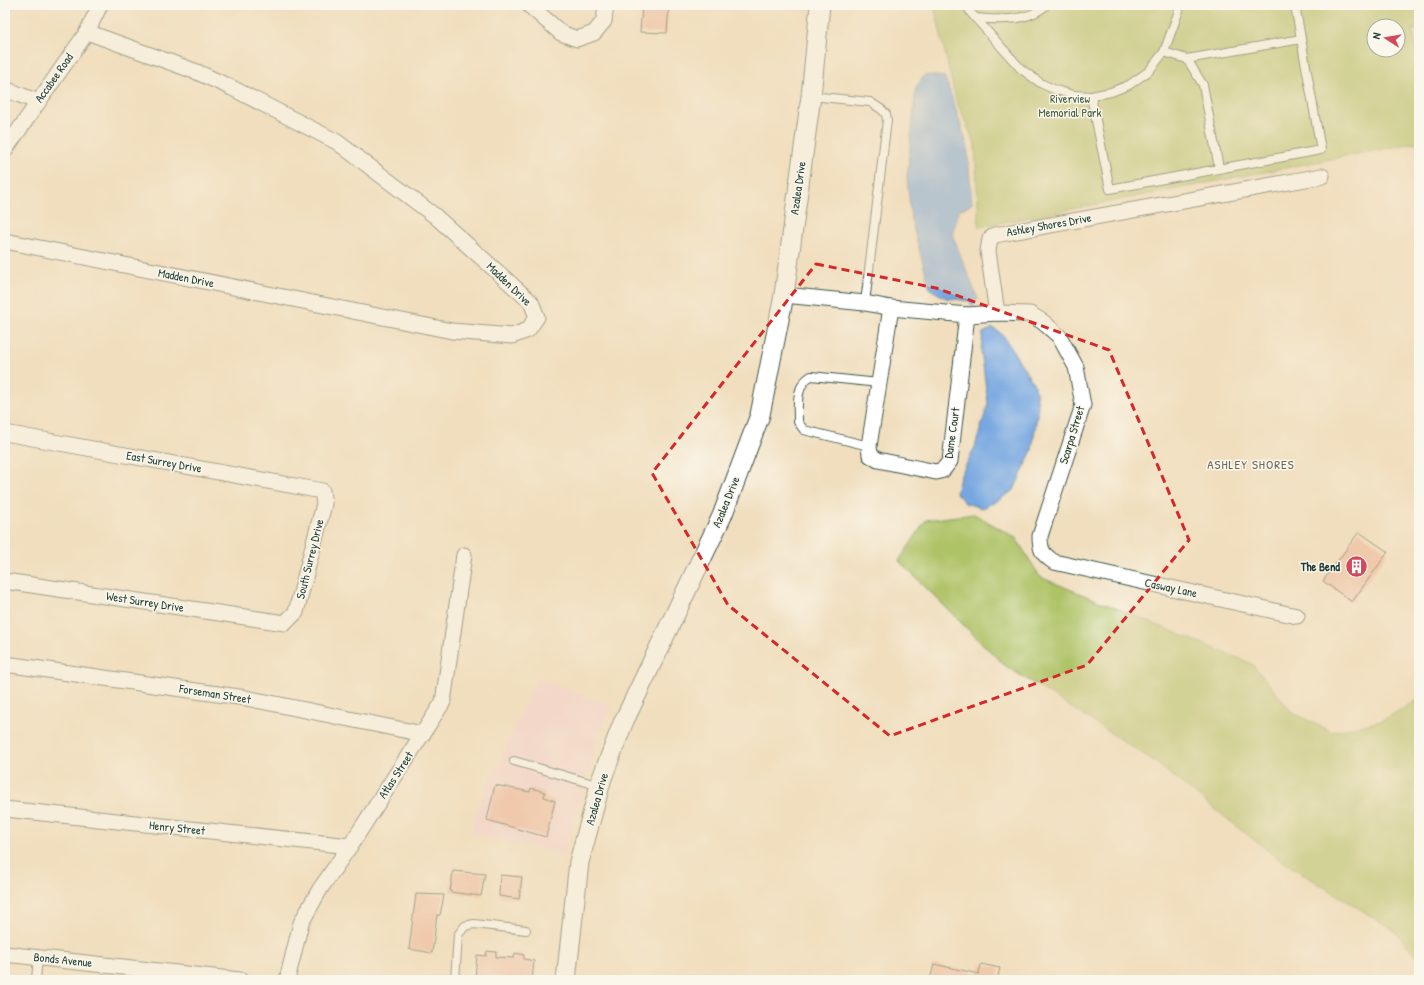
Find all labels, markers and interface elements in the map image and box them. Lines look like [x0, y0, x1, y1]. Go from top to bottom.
north arrow [1366, 18, 1406, 58]
text: N [1369, 31, 1384, 40]
street label: Accabee Road [30, 49, 77, 106]
park label: Riverview Memorial Park [1039, 90, 1101, 121]
street label: Azalea Drive [785, 160, 810, 216]
street label: Ashley Shores Drive [1005, 209, 1093, 240]
street label: Madden Drive [483, 258, 536, 310]
street label: Madden Drive [157, 264, 216, 291]
street label: Scarpa Street [1055, 403, 1089, 466]
street label: Dame Court [940, 406, 964, 459]
street label: East Surrey Drive [125, 447, 203, 477]
district label: ASHLEY SHORES [1207, 455, 1295, 473]
street label: Azalea Drive [708, 474, 744, 530]
street label: South Surrey Drive [291, 517, 328, 601]
building icon: The Bend [1343, 554, 1369, 580]
place label: The Bend [1300, 558, 1340, 575]
street label: Casway Lane [1143, 574, 1199, 601]
street label: West Surrey Drive [105, 587, 185, 616]
street label: Forseman Street [177, 679, 253, 708]
street label: Atlas Street [374, 747, 418, 802]
street label: Azalea Drive [581, 770, 612, 827]
street label: Henry Street [148, 816, 207, 839]
street label: Bonds Avenue [33, 948, 93, 971]

